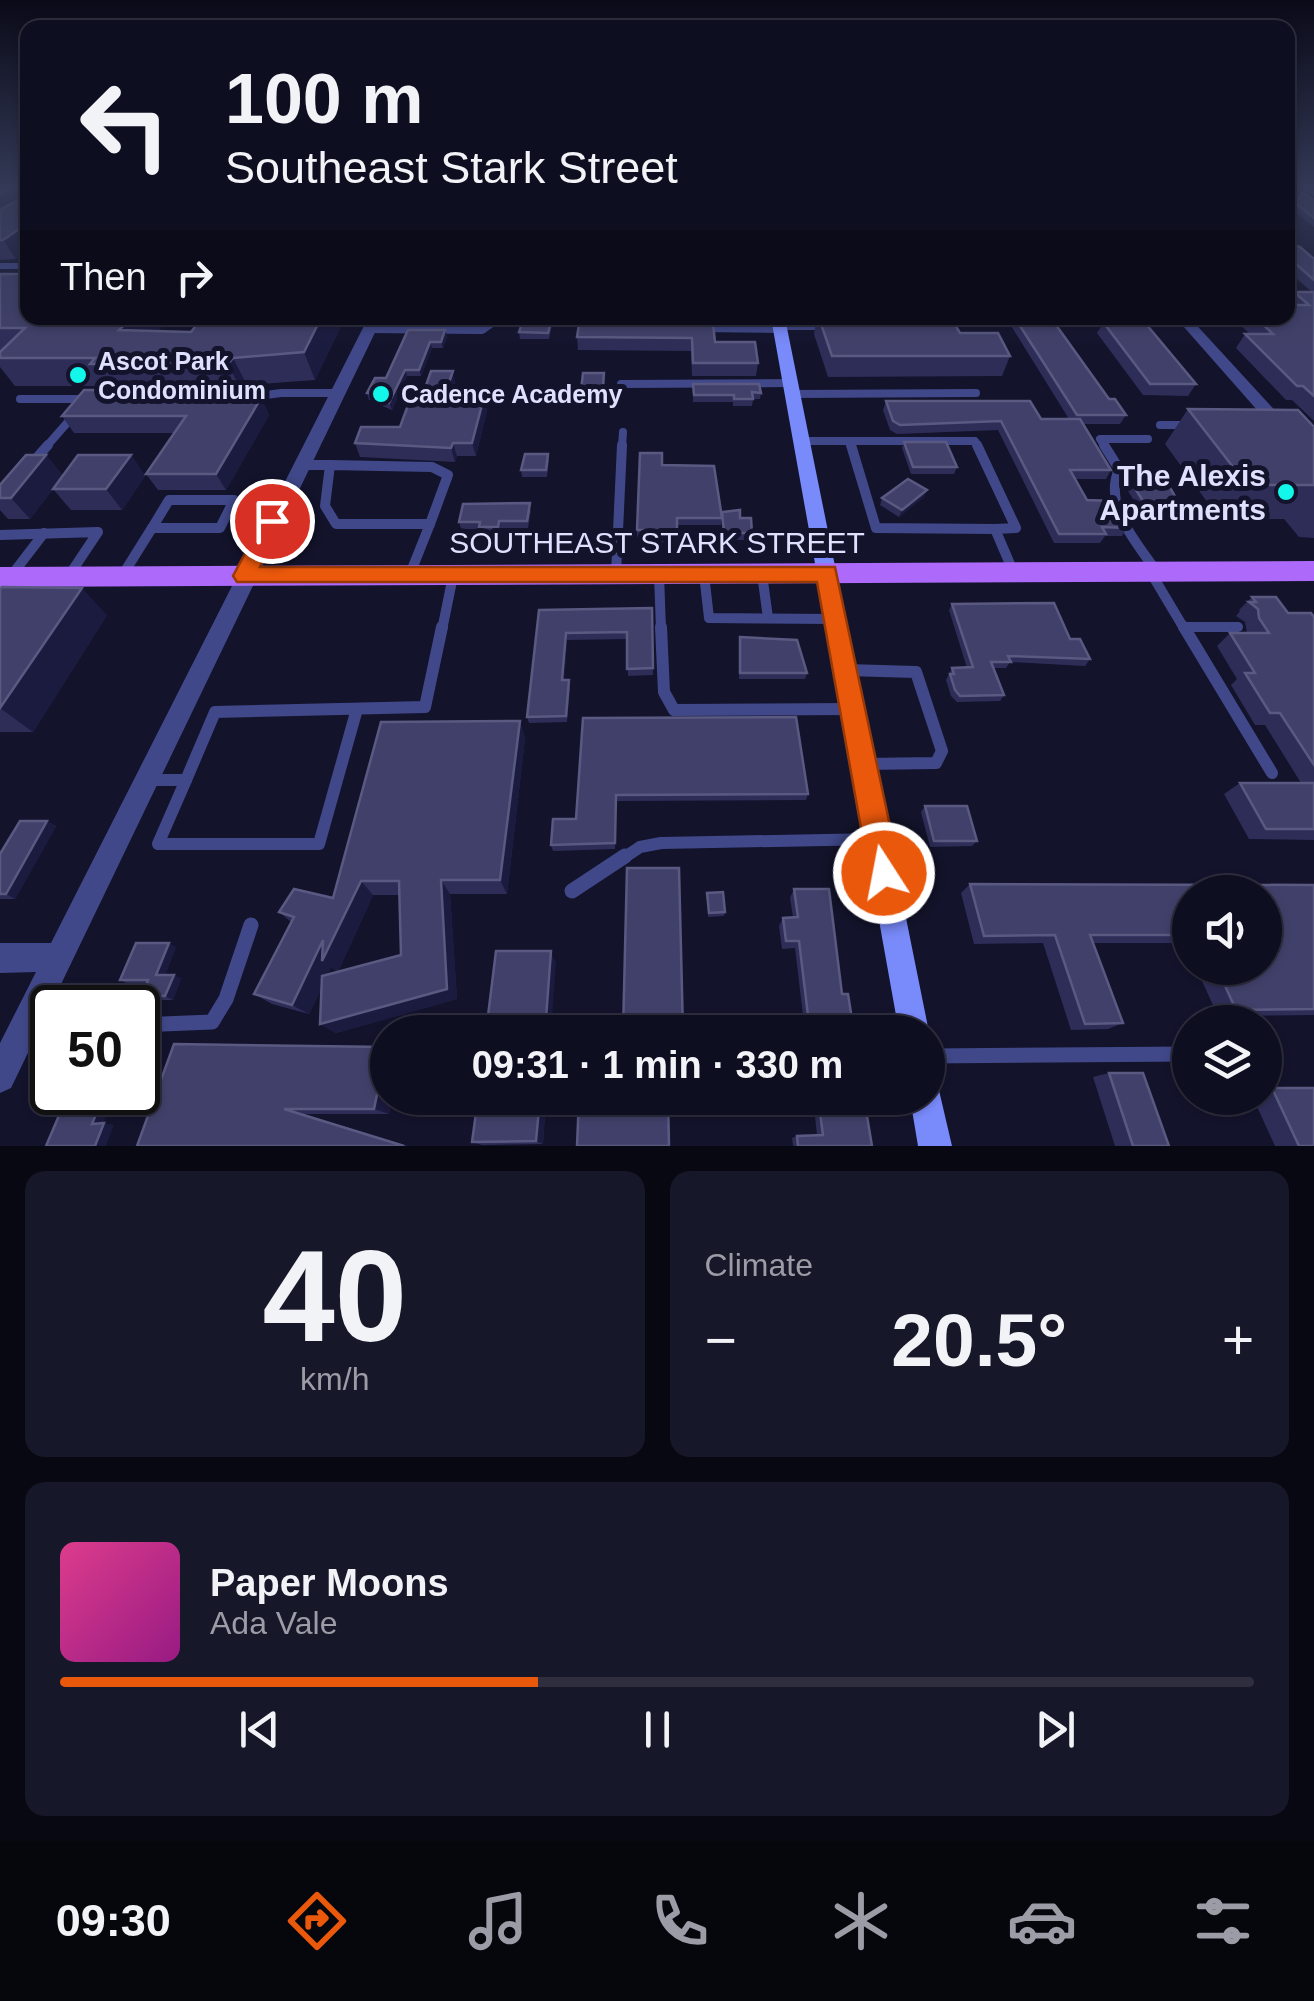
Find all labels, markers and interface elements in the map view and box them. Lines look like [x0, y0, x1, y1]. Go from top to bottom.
icon: left [60, 60, 190, 190]
text: 100 m [225, 60, 423, 138]
text: Southeast Stark Street [225, 142, 678, 193]
icon: right [167, 250, 222, 305]
text: Then [60, 256, 147, 298]
place label: Ascot Park Condominium [98, 347, 266, 404]
marker: Ascot Park Condominium [67, 364, 89, 386]
place label: Cadence Academy [401, 380, 622, 408]
marker: Cadence Academy [370, 383, 392, 405]
place label: The Alexis Apartments [1099, 459, 1266, 526]
pin [230, 479, 315, 564]
marker: The Alexis Apartments [1275, 481, 1297, 503]
icon: arrive [245, 494, 300, 549]
street label: SOUTHEAST STARK STREET [449, 526, 865, 559]
position arrow [832, 821, 936, 925]
map controls [1172, 875, 1282, 1115]
button: sound [1172, 875, 1282, 985]
speed limit sign: 50 [30, 985, 160, 1115]
button: layers [1172, 1005, 1282, 1115]
text: 09:31 · 1 min · 330 m [472, 1044, 843, 1086]
text: 40 [262, 1223, 407, 1369]
text: Climate [705, 1247, 813, 1283]
text: 20.5° [891, 1298, 1067, 1382]
text: − [705, 1309, 737, 1371]
text: + [1222, 1309, 1254, 1371]
text: km/h [300, 1361, 369, 1397]
text: Paper Moons [210, 1562, 449, 1604]
text: Ada Vale [210, 1605, 338, 1641]
icon: previous [232, 1702, 287, 1757]
icon: pause [630, 1702, 685, 1757]
icon: next [1028, 1702, 1083, 1757]
icon: directions [282, 1886, 352, 1956]
icon: music [463, 1886, 533, 1956]
icon: phone [645, 1886, 715, 1956]
icon: climate [826, 1886, 896, 1956]
icon: car [1007, 1886, 1077, 1956]
icon: filters [1188, 1886, 1258, 1956]
text: 09:30 [56, 1895, 171, 1946]

